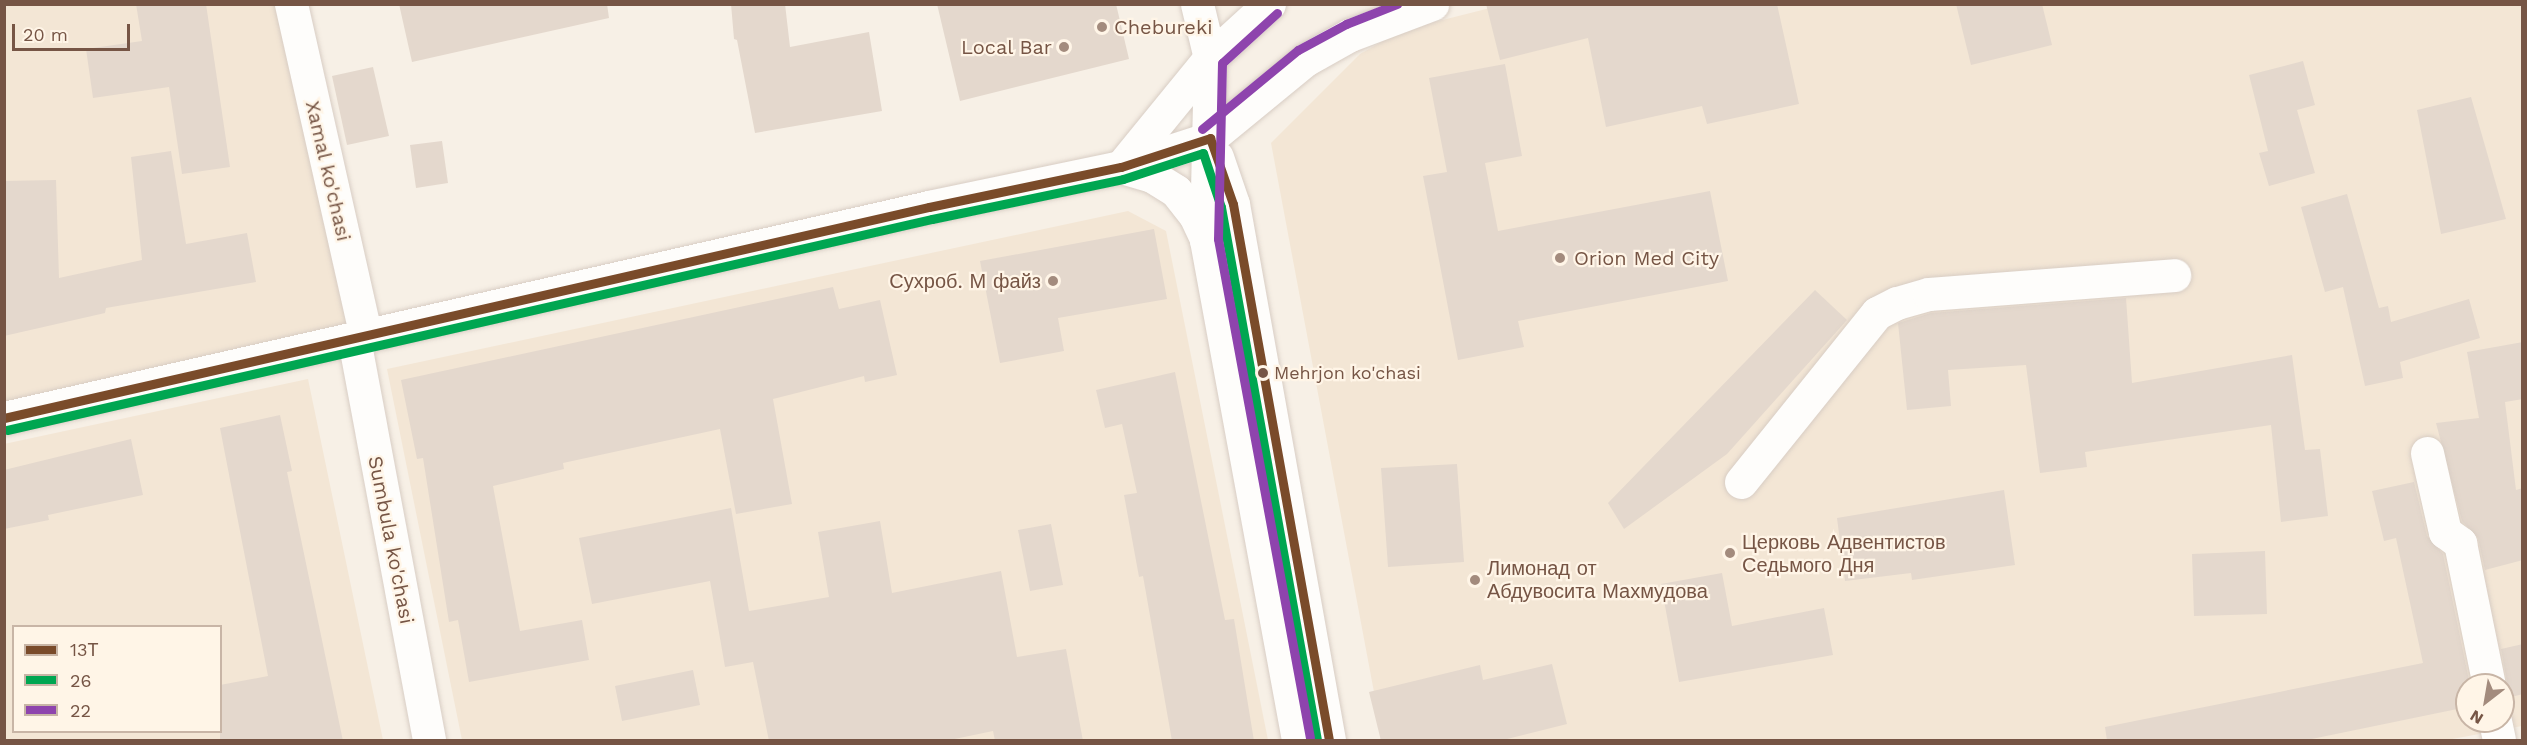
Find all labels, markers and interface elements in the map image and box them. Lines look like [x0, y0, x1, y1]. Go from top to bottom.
scale bar [15, 12, 134, 50]
place label: Chebureki [1114, 15, 1213, 39]
marker: Chebureki [1095, 20, 1109, 34]
text: 20 m [23, 24, 68, 45]
place label: Local Bar [960, 35, 1052, 59]
marker: Local Bar [1057, 40, 1071, 54]
street label: Xamal ko'chasi [300, 98, 356, 244]
place label: Orion Med City [1574, 246, 1719, 270]
marker: Orion Med City [1551, 249, 1569, 267]
place label: Сухроб. М файз [889, 269, 1041, 293]
marker: Сухроб. М файз [1046, 274, 1060, 288]
place label: Mehrjon ko'chasi [1274, 362, 1421, 384]
marker: Mehrjon ko'chasi [1257, 367, 1269, 379]
street label: Sumbula ko'chasi [363, 454, 419, 626]
place label: Церковь Адвентистов Седьмого Дня [1742, 530, 1946, 577]
marker: Церковь Адвентистов Седьмого Дня [1723, 546, 1737, 560]
place label: Лимонад от Абдувосита Махмудова [1487, 556, 1708, 603]
marker: Лимонад от Абдувосита Махмудова [1468, 573, 1482, 587]
legend [12, 625, 222, 733]
text: 13Т [70, 639, 99, 660]
text: 26 [70, 670, 91, 691]
north arrow [2455, 673, 2515, 733]
text: 22 [70, 700, 91, 721]
text: N [2467, 706, 2486, 728]

